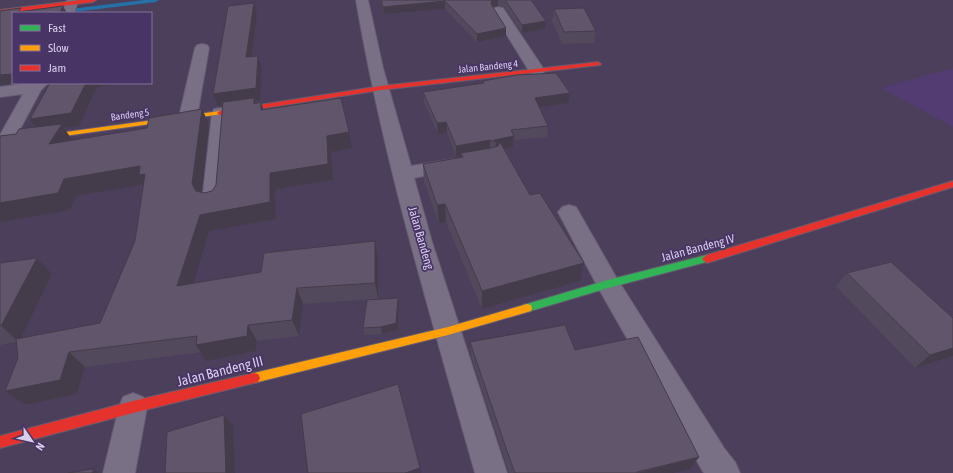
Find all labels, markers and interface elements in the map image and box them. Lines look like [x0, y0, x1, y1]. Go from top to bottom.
legend [12, 12, 152, 84]
text: Fast [48, 21, 66, 35]
text: Slow [48, 41, 69, 55]
street label: Jalan Bandeng 4 [458, 58, 519, 75]
text: Jam [48, 61, 66, 75]
street label: Bandeng 5 [110, 106, 150, 123]
street label: Jalan Bandeng [405, 205, 437, 272]
street label: Jalan Bandeng IV [660, 231, 736, 265]
street label: Jalan Bandeng III [175, 353, 265, 389]
north arrow [12, 421, 52, 461]
text: N [33, 441, 47, 453]

